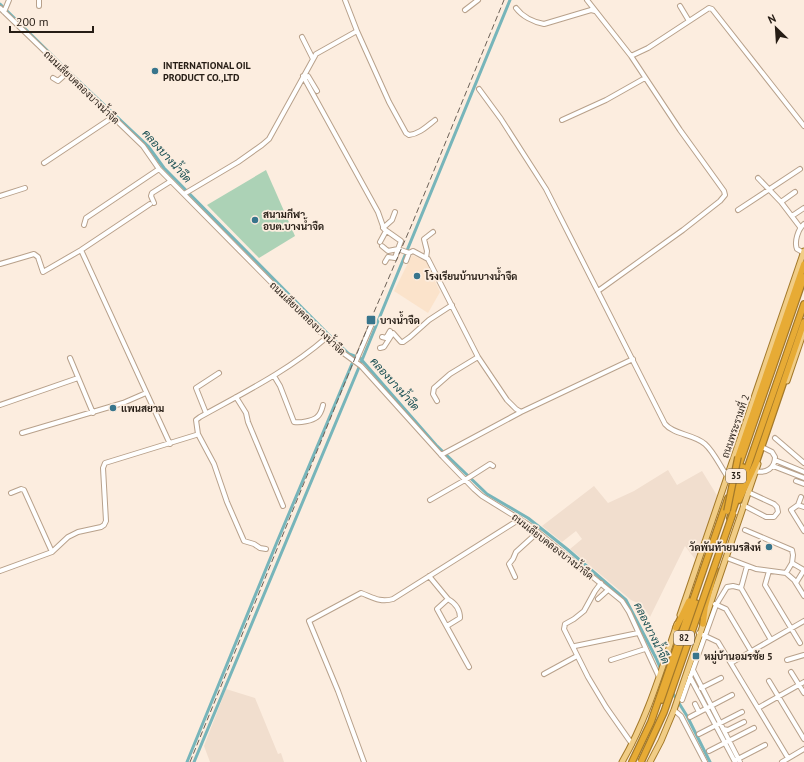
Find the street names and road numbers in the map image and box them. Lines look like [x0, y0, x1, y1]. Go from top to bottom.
street label: ถนนเลียบคลองบางน้ำจืด [41, 46, 124, 127]
street label: ถนนเลียบคลองบางน้ำจืด [267, 277, 350, 358]
street label: ถนนพระรามที่ 2 [717, 392, 752, 460]
road number: 35 [726, 469, 746, 483]
street label: ถนนเลียบคลองบางน้ำจืด [509, 508, 598, 582]
road number: 82 [674, 631, 694, 645]

